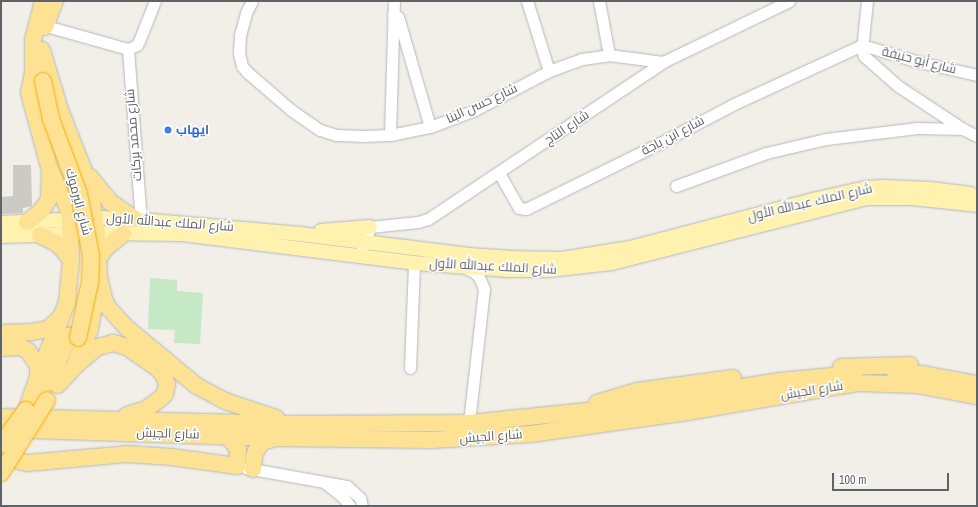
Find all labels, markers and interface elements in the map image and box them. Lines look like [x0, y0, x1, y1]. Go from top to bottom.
street label: شارع أبو حنيفة [880, 44, 958, 78]
street label: شارع حسن البنا [444, 81, 520, 127]
street label: شارع محمد بركات [122, 88, 146, 182]
street label: شارع التاج [542, 107, 592, 149]
street label: شارع ابن باجة [639, 113, 707, 159]
place label: ايهاب [176, 122, 209, 138]
marker: ايهاب [163, 125, 173, 135]
street label: شارع اليرموك [62, 167, 94, 237]
street label: شارع الملك عبدالله الأول [746, 181, 874, 225]
street label: شارع الملك عبدالله الأول [106, 211, 234, 235]
street label: شارع الملك عبدالله الأول [429, 256, 557, 278]
street label: شارع الجيش [780, 378, 844, 404]
street label: شارع الجيش [136, 425, 200, 443]
street label: شارع الجيش [459, 427, 523, 447]
scale bar [834, 465, 951, 491]
text: 100 m [839, 472, 866, 488]

